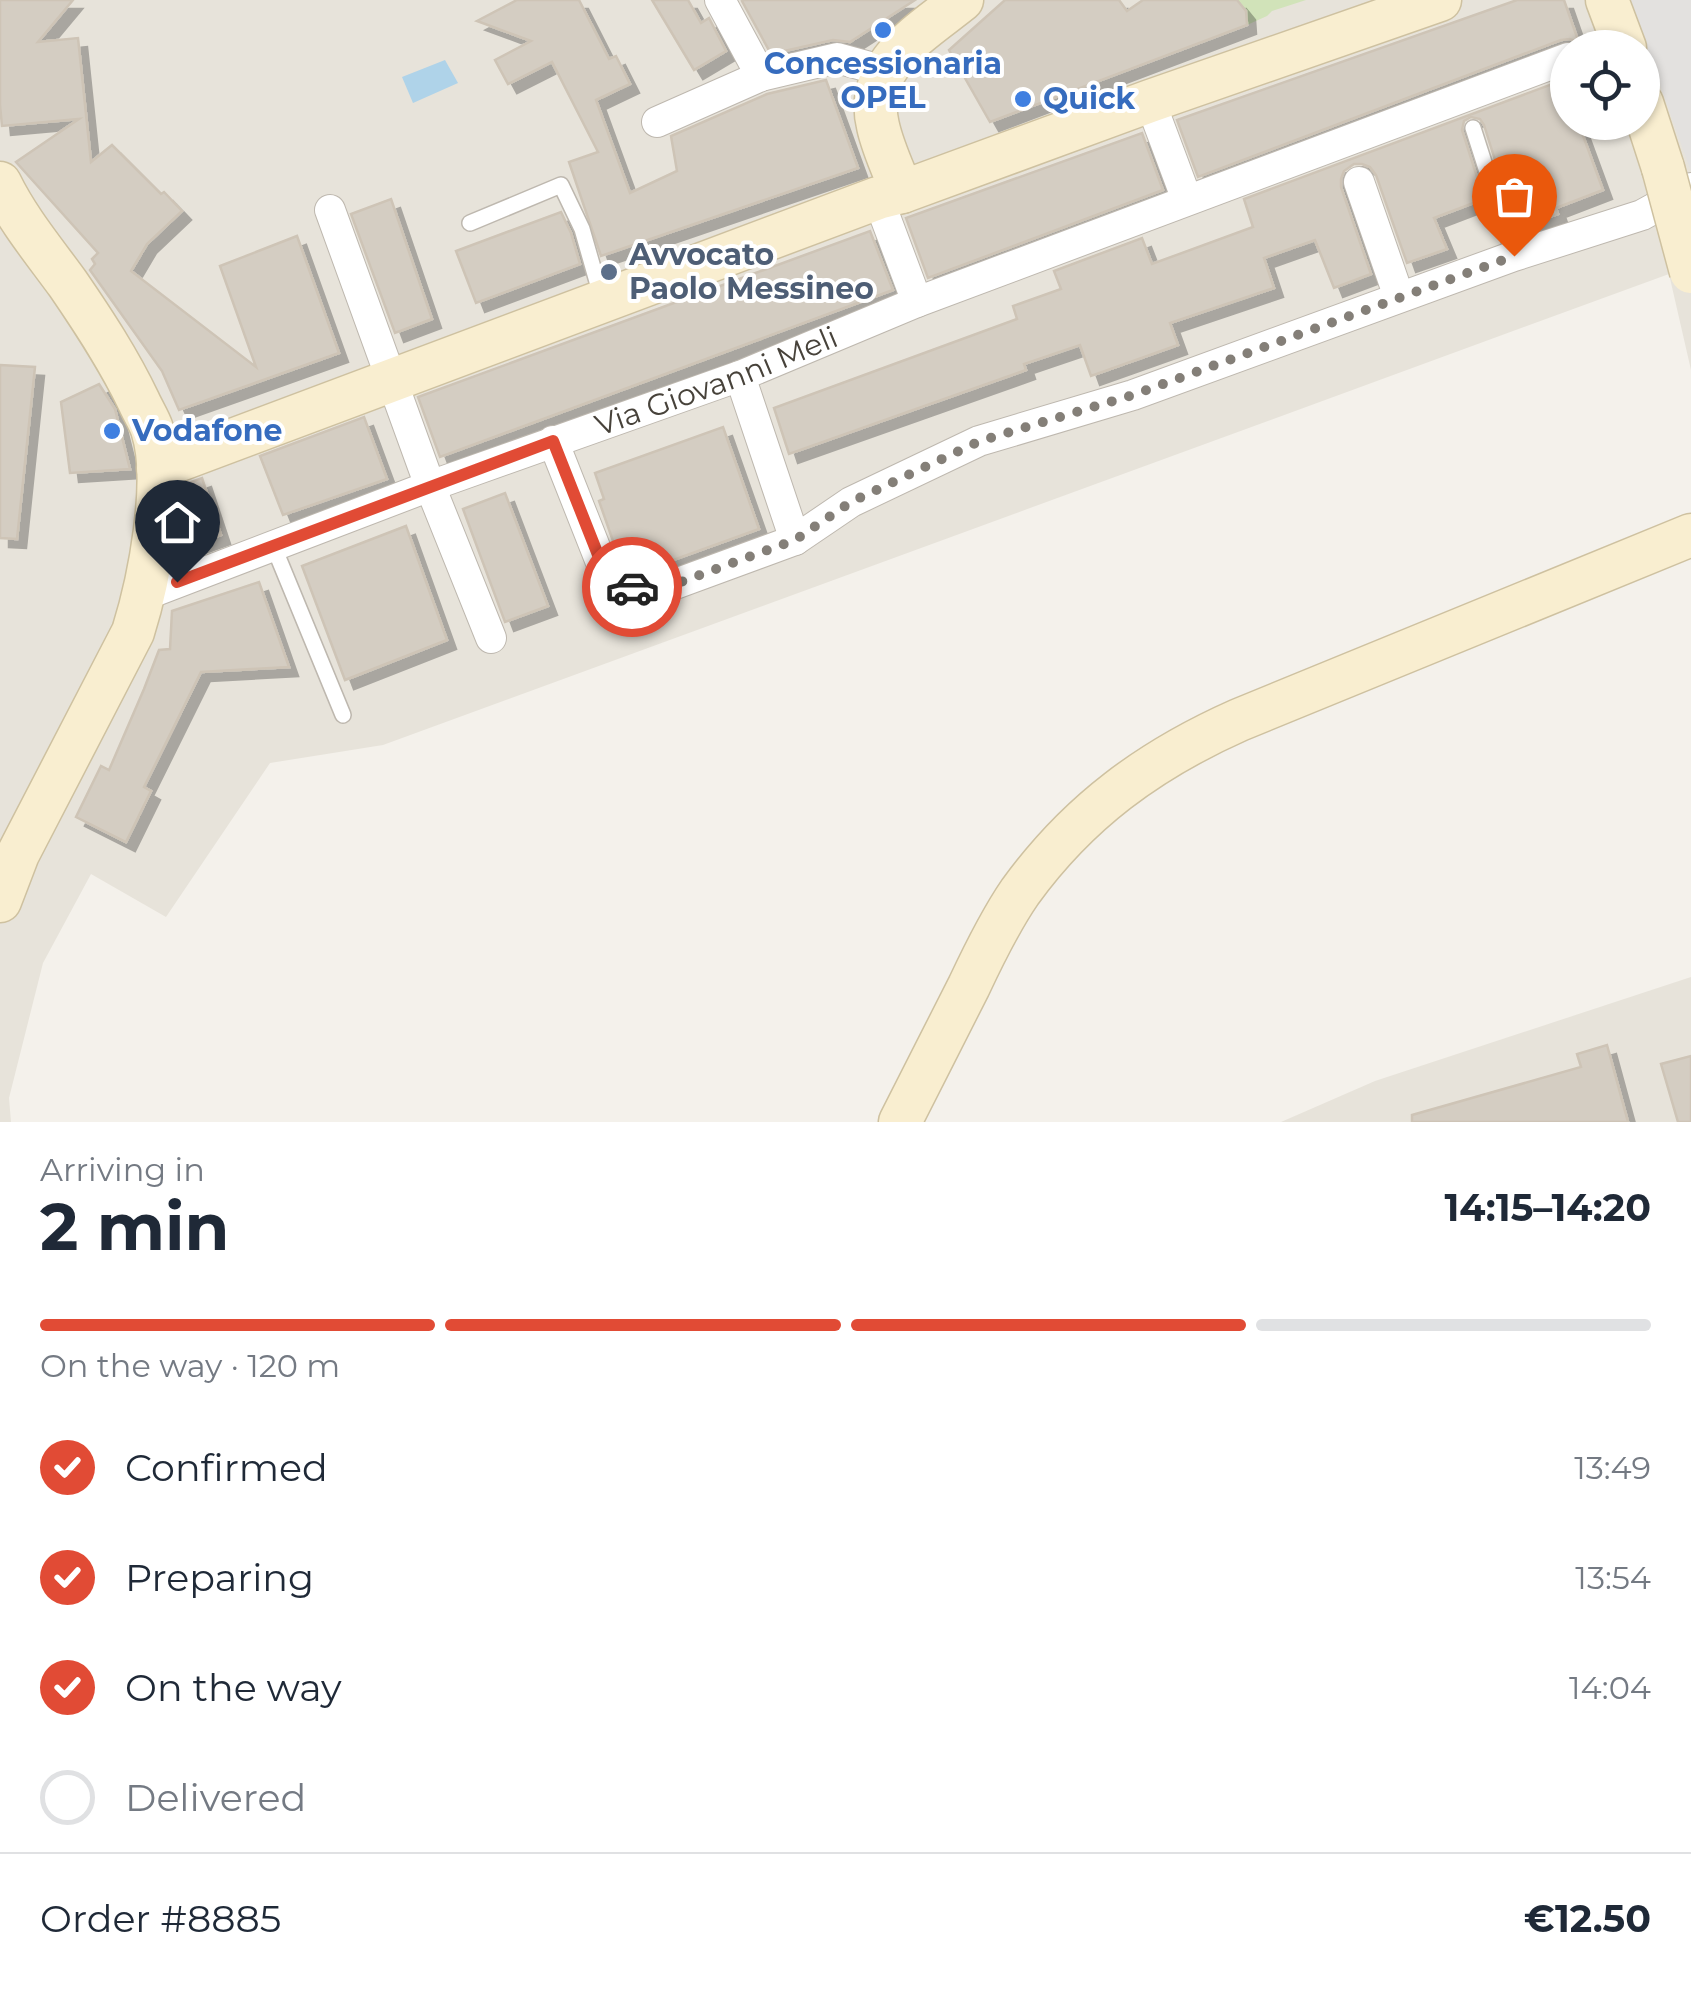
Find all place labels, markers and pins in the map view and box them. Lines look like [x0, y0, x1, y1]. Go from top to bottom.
marker: Concessionaria OPEL [872, 19, 894, 41]
place label: Concessionaria OPEL [764, 45, 1002, 116]
place label: Quick [1043, 80, 1136, 117]
marker: Quick [1012, 88, 1034, 110]
pin [1472, 154, 1557, 257]
place label: Avvocato Paolo Messineo [628, 236, 874, 307]
marker: Avvocato Paolo Messineo [598, 261, 620, 283]
place label: Vodafone [131, 412, 283, 449]
marker: Vodafone [101, 420, 123, 442]
pin [135, 480, 220, 583]

